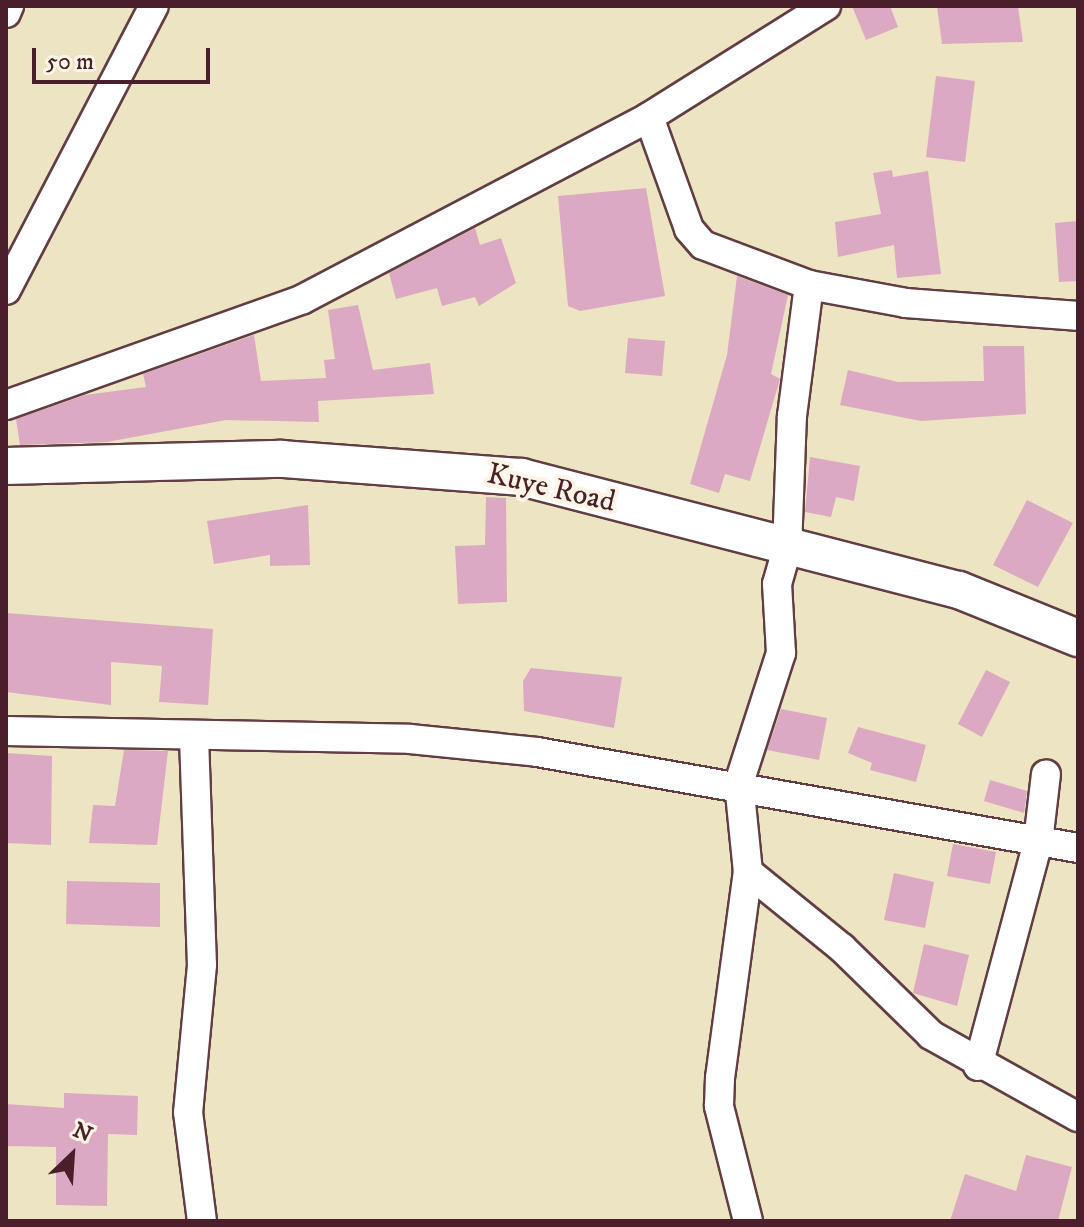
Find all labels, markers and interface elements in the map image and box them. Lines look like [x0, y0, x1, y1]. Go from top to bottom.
scale bar [36, 32, 214, 82]
text: 50 m [46, 47, 94, 77]
street label: Kuye Road [483, 457, 619, 521]
north arrow [32, 1115, 112, 1195]
text: N [68, 1117, 96, 1149]

